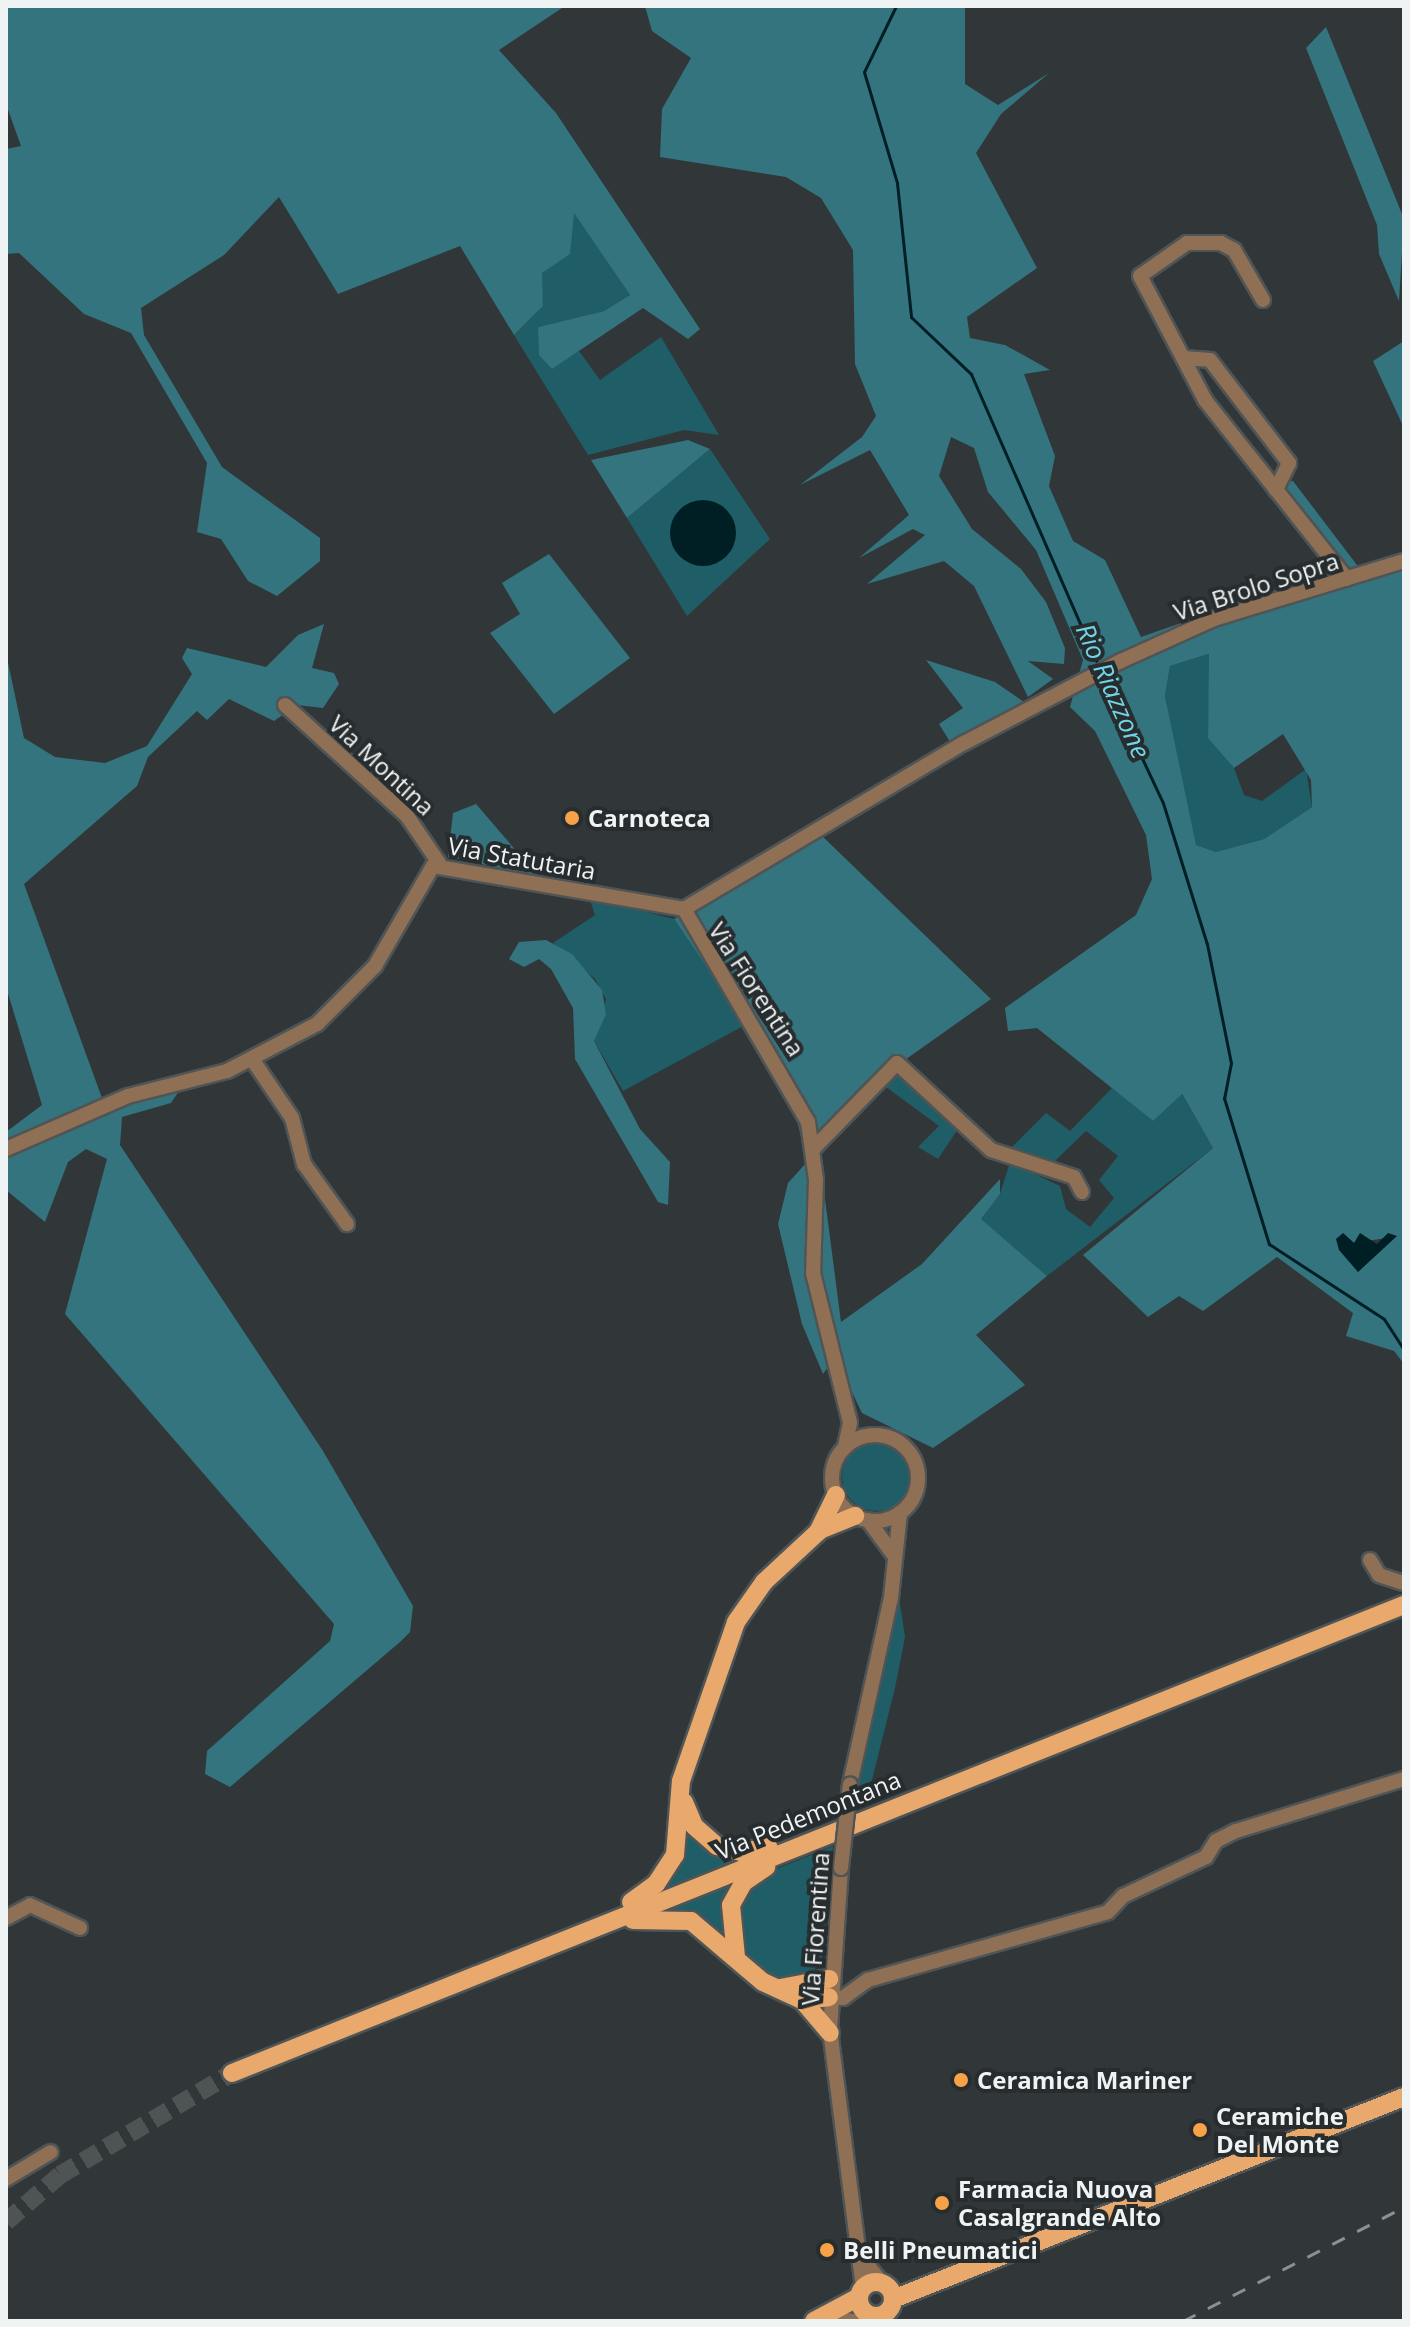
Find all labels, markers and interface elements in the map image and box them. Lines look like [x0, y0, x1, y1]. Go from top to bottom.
street label: Via Brolo Sopra [1170, 546, 1342, 626]
water label: Rio Riazzone [1069, 619, 1157, 763]
street label: Via Montina [323, 709, 441, 821]
place label: Carnoteca [588, 804, 711, 832]
marker: Carnoteca [563, 809, 581, 827]
street label: Via Statutaria [446, 831, 598, 885]
street label: Via Fiorentina [703, 917, 811, 1061]
street label: Via Pedemontana [711, 1765, 905, 1865]
street label: Via Fiorentina [795, 1851, 835, 2007]
place label: Ceramica Mariner [977, 2066, 1192, 2094]
marker: Ceramica Mariner [952, 2071, 970, 2089]
place label: Ceramiche Del Monte [1216, 2102, 1344, 2158]
marker: Ceramiche Del Monte [1191, 2121, 1209, 2139]
place label: Farmacia Nuova Casalgrande Alto [958, 2175, 1161, 2231]
marker: Farmacia Nuova Casalgrande Alto [933, 2194, 951, 2212]
place label: Belli Pneumatici [843, 2236, 1038, 2264]
marker: Belli Pneumatici [818, 2241, 836, 2259]

